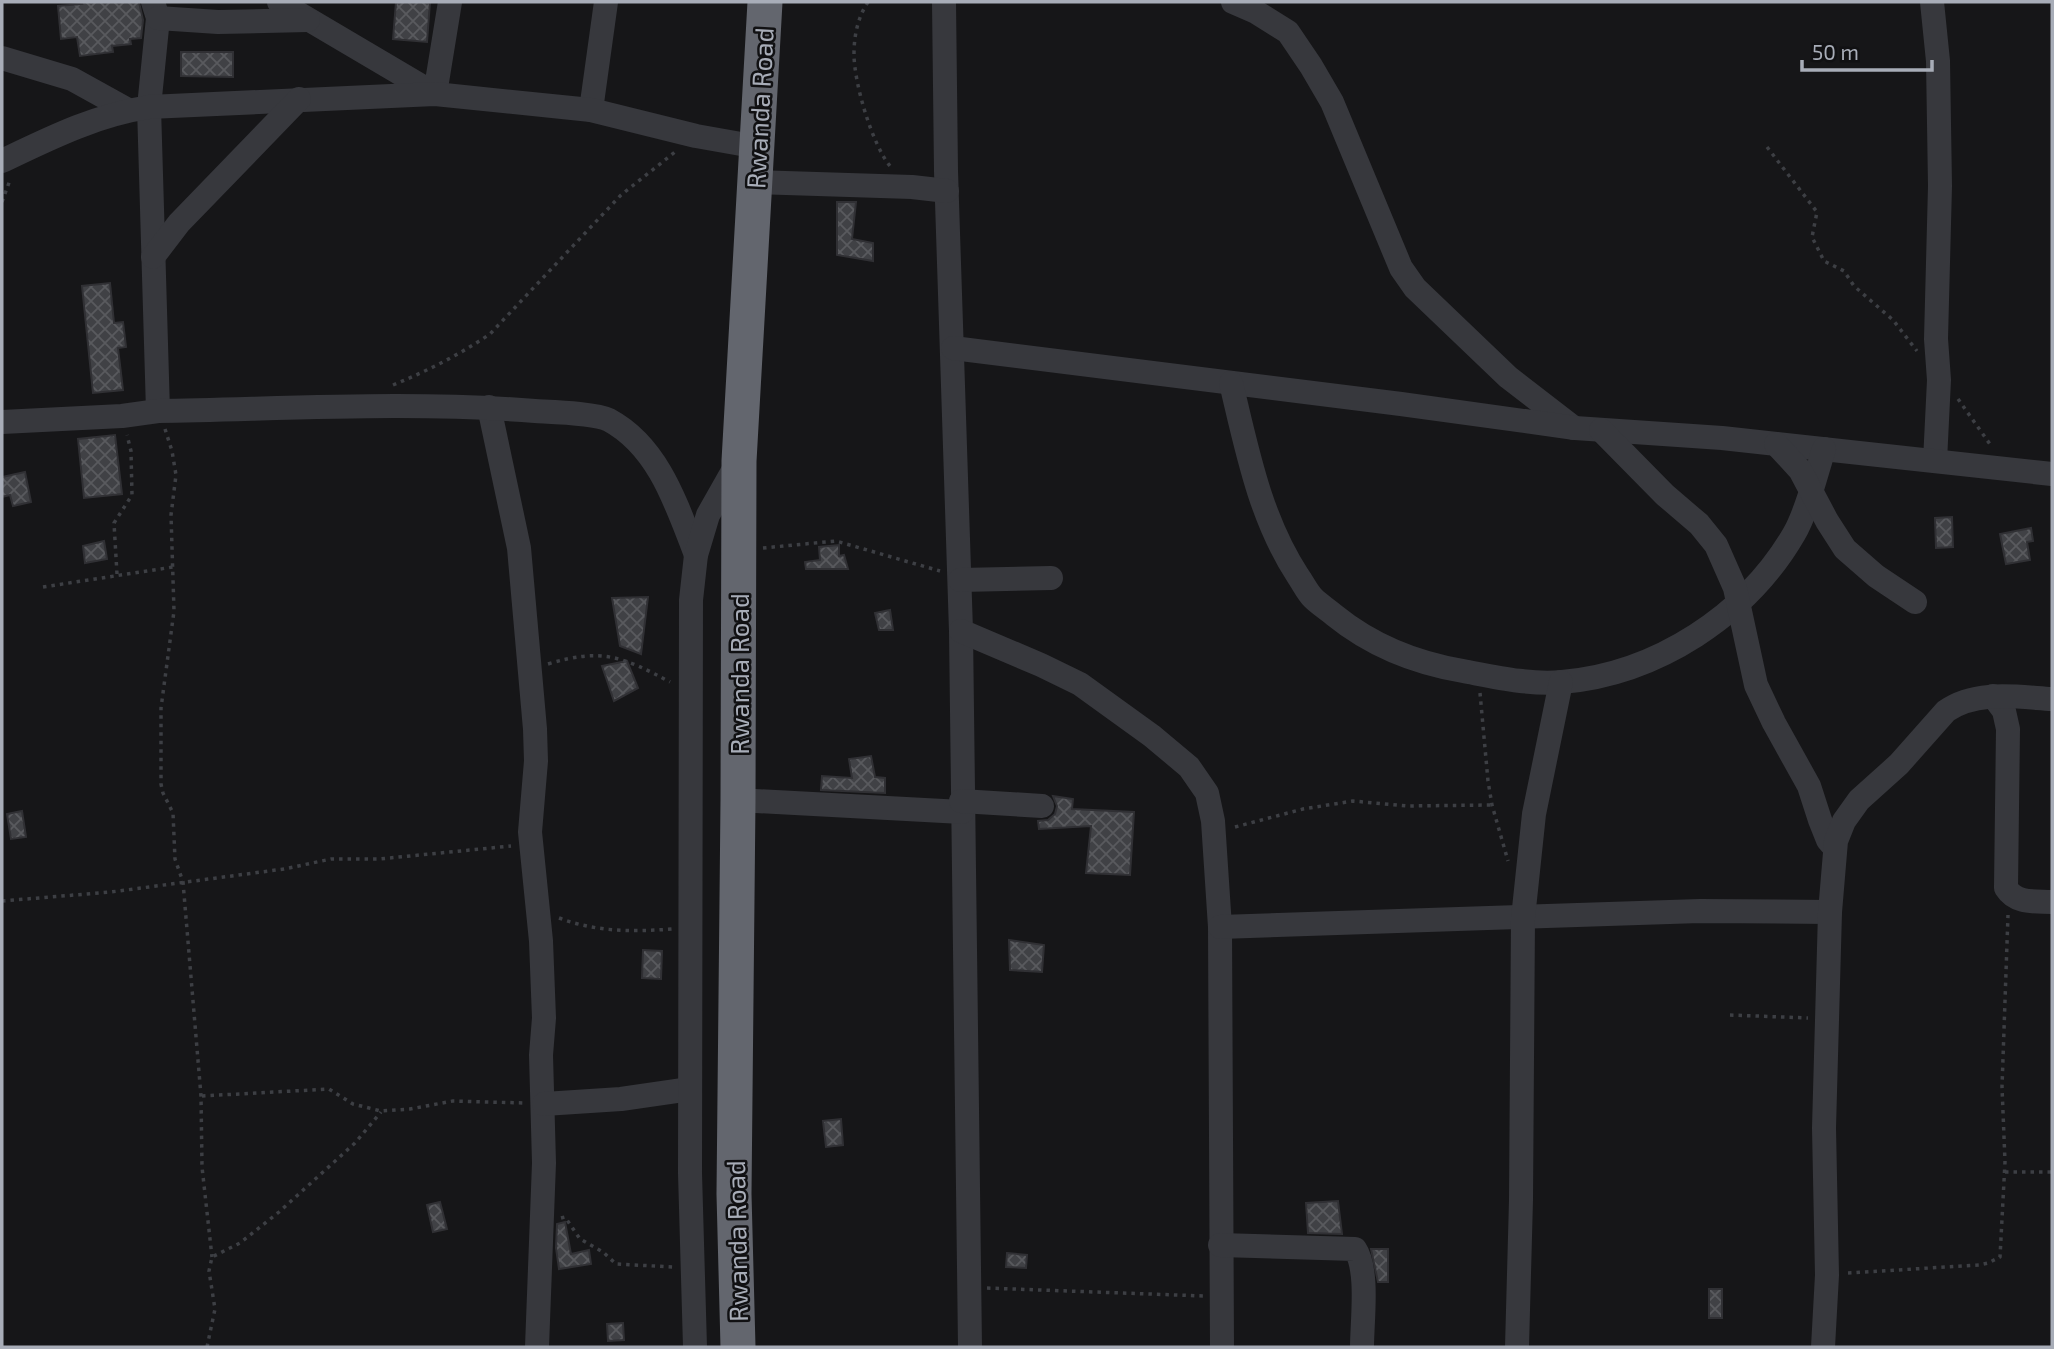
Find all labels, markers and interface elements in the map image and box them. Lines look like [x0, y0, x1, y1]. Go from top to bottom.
street label: Rwanda Road [739, 26, 779, 190]
scale bar [1802, 28, 1932, 72]
text: 50 m [1812, 39, 1859, 64]
street label: Rwanda Road [723, 593, 754, 755]
street label: Rwanda Road [719, 1160, 753, 1322]

